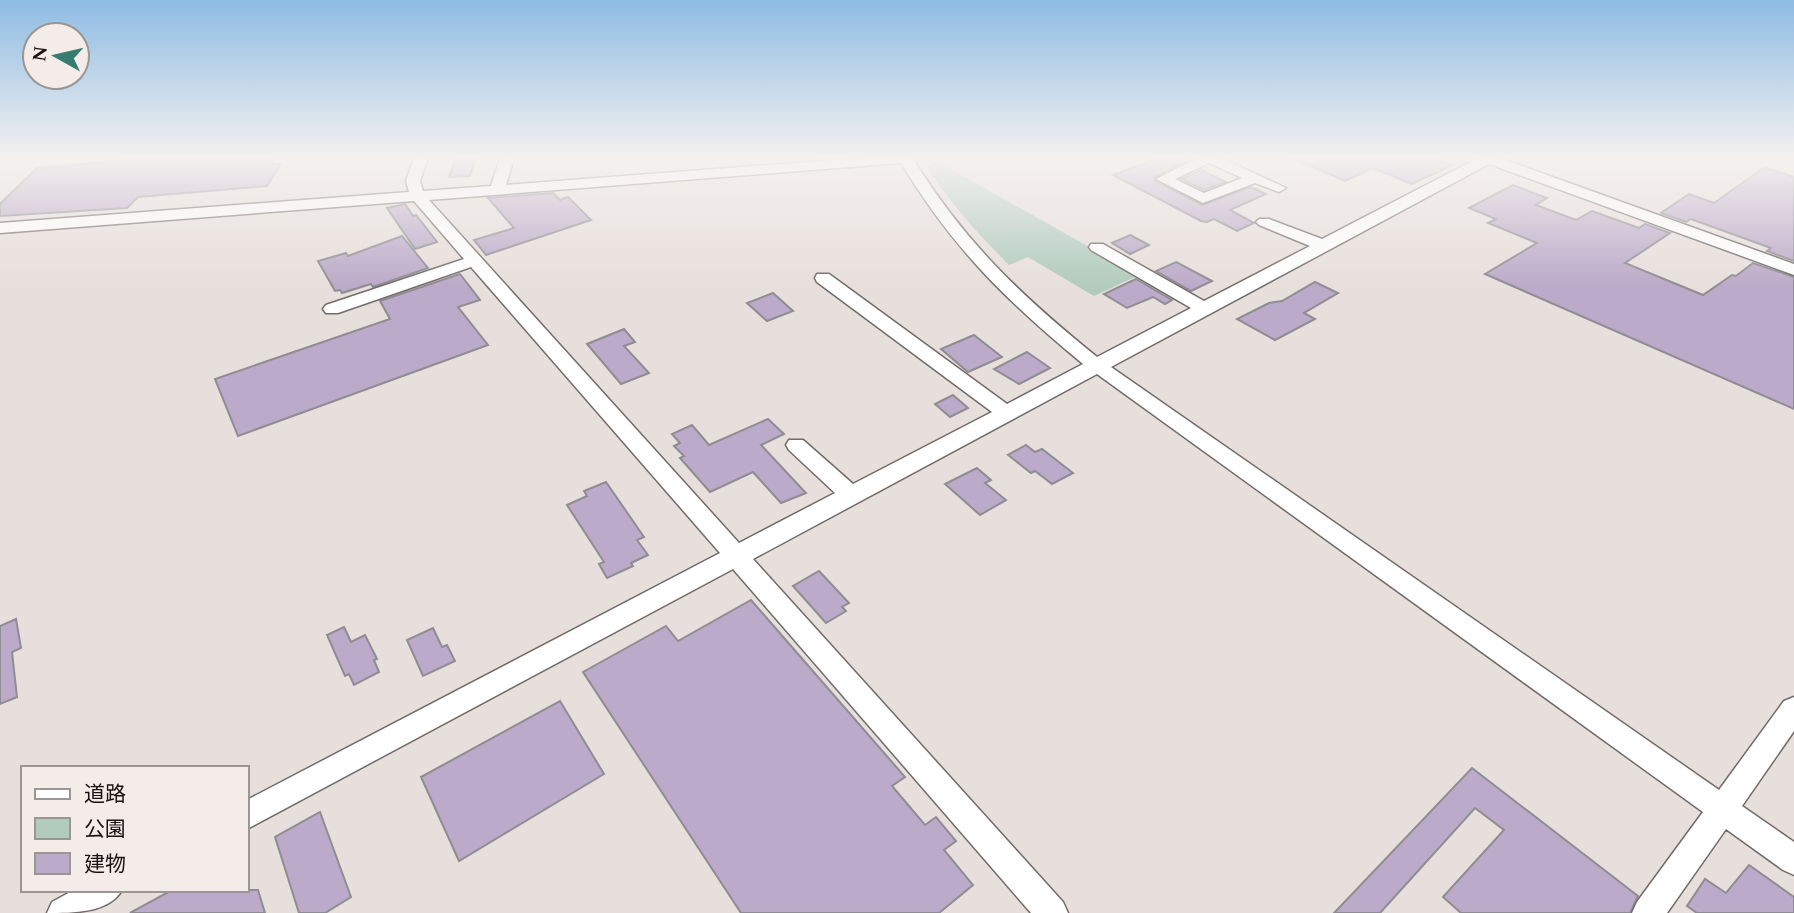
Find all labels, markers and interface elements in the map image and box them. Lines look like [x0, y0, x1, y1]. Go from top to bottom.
north arrow [21, 21, 91, 91]
text: N [25, 44, 56, 64]
legend [21, 766, 248, 892]
text: 道路 [84, 779, 126, 811]
text: 公園 [84, 814, 126, 846]
text: 建物 [84, 849, 126, 881]

